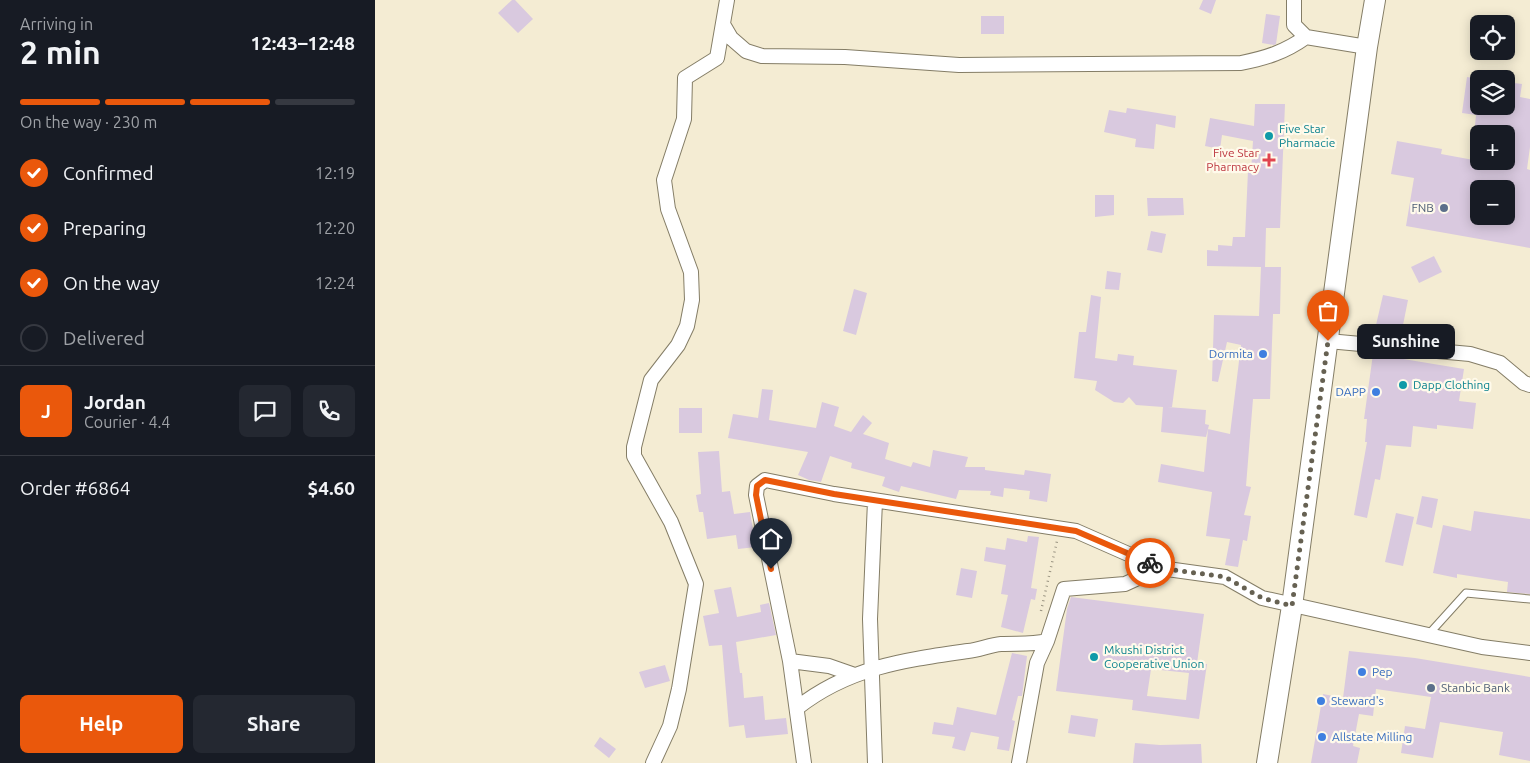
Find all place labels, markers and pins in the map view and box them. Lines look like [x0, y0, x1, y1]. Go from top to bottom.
place label: Five Star Pharmacie [1279, 122, 1335, 149]
marker: Five Star Pharmacie [1263, 130, 1275, 142]
place label: Five Star Pharmacy [1206, 146, 1259, 173]
marker: Five Star Pharmacy [1263, 154, 1275, 166]
place label: FNB [1411, 201, 1434, 214]
marker: FNB [1438, 202, 1450, 214]
pin [1307, 290, 1349, 341]
callout: Sunshine [1358, 324, 1455, 358]
place label: Dormita [1209, 347, 1253, 360]
marker: Dormita [1257, 348, 1269, 360]
place label: Dapp Clothing [1413, 378, 1490, 391]
marker: Dapp Clothing [1397, 379, 1409, 391]
place label: DAPP [1335, 385, 1366, 398]
marker: DAPP [1370, 386, 1382, 398]
pin [750, 518, 792, 569]
place label: Mkushi District Cooperative Union [1104, 643, 1204, 670]
marker: Mkushi District Cooperative Union [1088, 651, 1100, 663]
place label: Pep [1372, 665, 1393, 678]
marker: Pep [1356, 666, 1368, 678]
place label: Stanbic Bank [1441, 681, 1510, 694]
marker: Stanbic Bank [1425, 682, 1437, 694]
place label: Steward's [1331, 694, 1384, 707]
marker: Steward's [1315, 695, 1327, 707]
place label: Allstate Milling [1332, 730, 1413, 743]
marker: Allstate Milling [1316, 731, 1328, 743]

